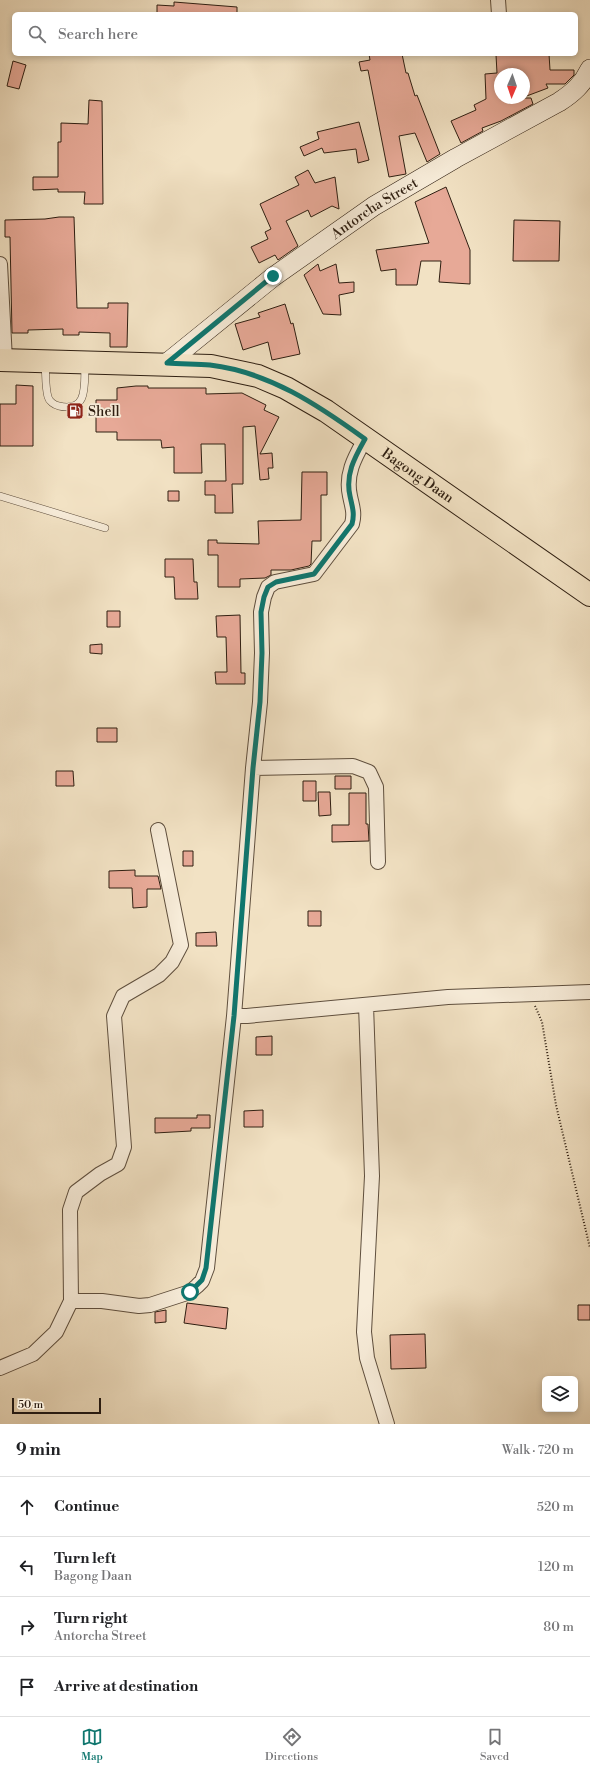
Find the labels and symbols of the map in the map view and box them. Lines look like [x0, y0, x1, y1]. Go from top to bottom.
north arrow [494, 68, 530, 104]
street label: Antorcha Street [327, 174, 421, 244]
route end [264, 267, 282, 285]
fuel station icon: Shell [65, 401, 85, 421]
place label: Shell [88, 403, 120, 421]
street label: Bagong Daan [377, 444, 458, 508]
route start [181, 1283, 199, 1301]
scale bar [12, 1396, 101, 1415]

